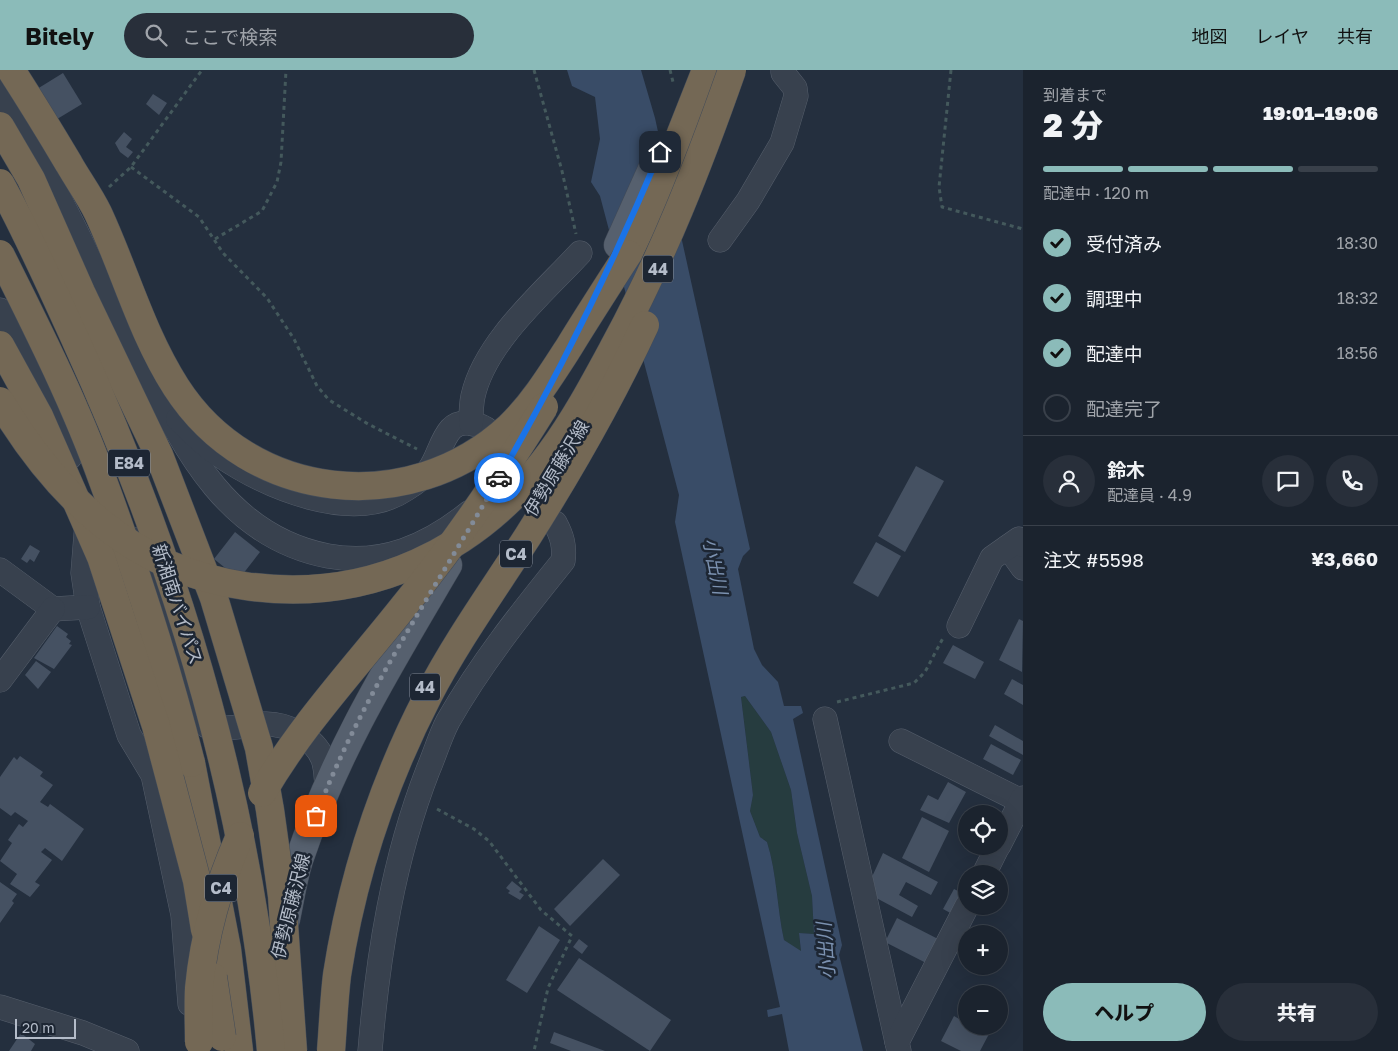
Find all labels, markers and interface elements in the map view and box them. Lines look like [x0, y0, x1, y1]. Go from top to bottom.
search box [124, 13, 474, 58]
text: Bitely [25, 21, 94, 50]
icon: search [142, 21, 170, 49]
text: ここで検索 [182, 25, 277, 48]
text: 地図 [1192, 25, 1228, 47]
text: レイヤ [1256, 25, 1309, 47]
text: 共有 [1337, 25, 1373, 47]
text: 到着まで [1043, 85, 1107, 105]
text: 19:01–19:06 [1263, 101, 1378, 124]
text: 2 分 [1043, 106, 1103, 144]
pin [639, 131, 681, 173]
icon: home [646, 138, 674, 166]
text: 配達中 · 120 m [1043, 183, 1149, 203]
icon: check [1043, 229, 1071, 257]
text: 受付済み [1086, 232, 1162, 255]
text: 18:30 [1336, 233, 1378, 253]
road number: 44 [643, 255, 673, 282]
icon: check [1043, 284, 1071, 312]
text: 調理中 [1086, 287, 1143, 310]
text: 18:32 [1337, 288, 1378, 308]
icon: check [1043, 339, 1071, 367]
text: 配達中 [1086, 342, 1143, 365]
text: 18:56 [1337, 343, 1378, 363]
text: 配達完了 [1086, 397, 1162, 420]
street label: 伊勢原藤沢線 [519, 416, 593, 520]
road number: E84 [108, 449, 150, 476]
courier [474, 453, 524, 503]
button: person [1043, 455, 1095, 507]
button: chat [1262, 455, 1314, 507]
button: phone [1326, 455, 1378, 507]
text: 鈴木 [1107, 458, 1145, 481]
icon: car [485, 464, 513, 492]
text: 配達員 · 4.9 [1107, 485, 1192, 505]
water label: 小出川 [699, 536, 733, 598]
road number: C4 [500, 540, 532, 568]
street label: 新湘南バイパス [148, 541, 208, 667]
text: ¥3,660 [1311, 547, 1378, 570]
text: 注文 #5598 [1043, 548, 1144, 571]
road number: 44 [410, 674, 440, 700]
pin [295, 795, 337, 837]
icon: bag [302, 802, 330, 830]
map controls [958, 805, 1008, 1035]
button: locate [958, 805, 1008, 855]
street label: 伊勢原藤沢線 [266, 851, 314, 961]
button: layers [958, 865, 1008, 915]
road number: C4 [205, 874, 237, 901]
water label: 小出川 [811, 920, 838, 980]
button: + [958, 925, 1008, 975]
button: ヘルプ [1043, 983, 1206, 1041]
button: 共有 [1216, 983, 1378, 1041]
button: − [958, 985, 1008, 1035]
scale bar [15, 1016, 76, 1039]
text: 20 m [22, 1019, 55, 1036]

